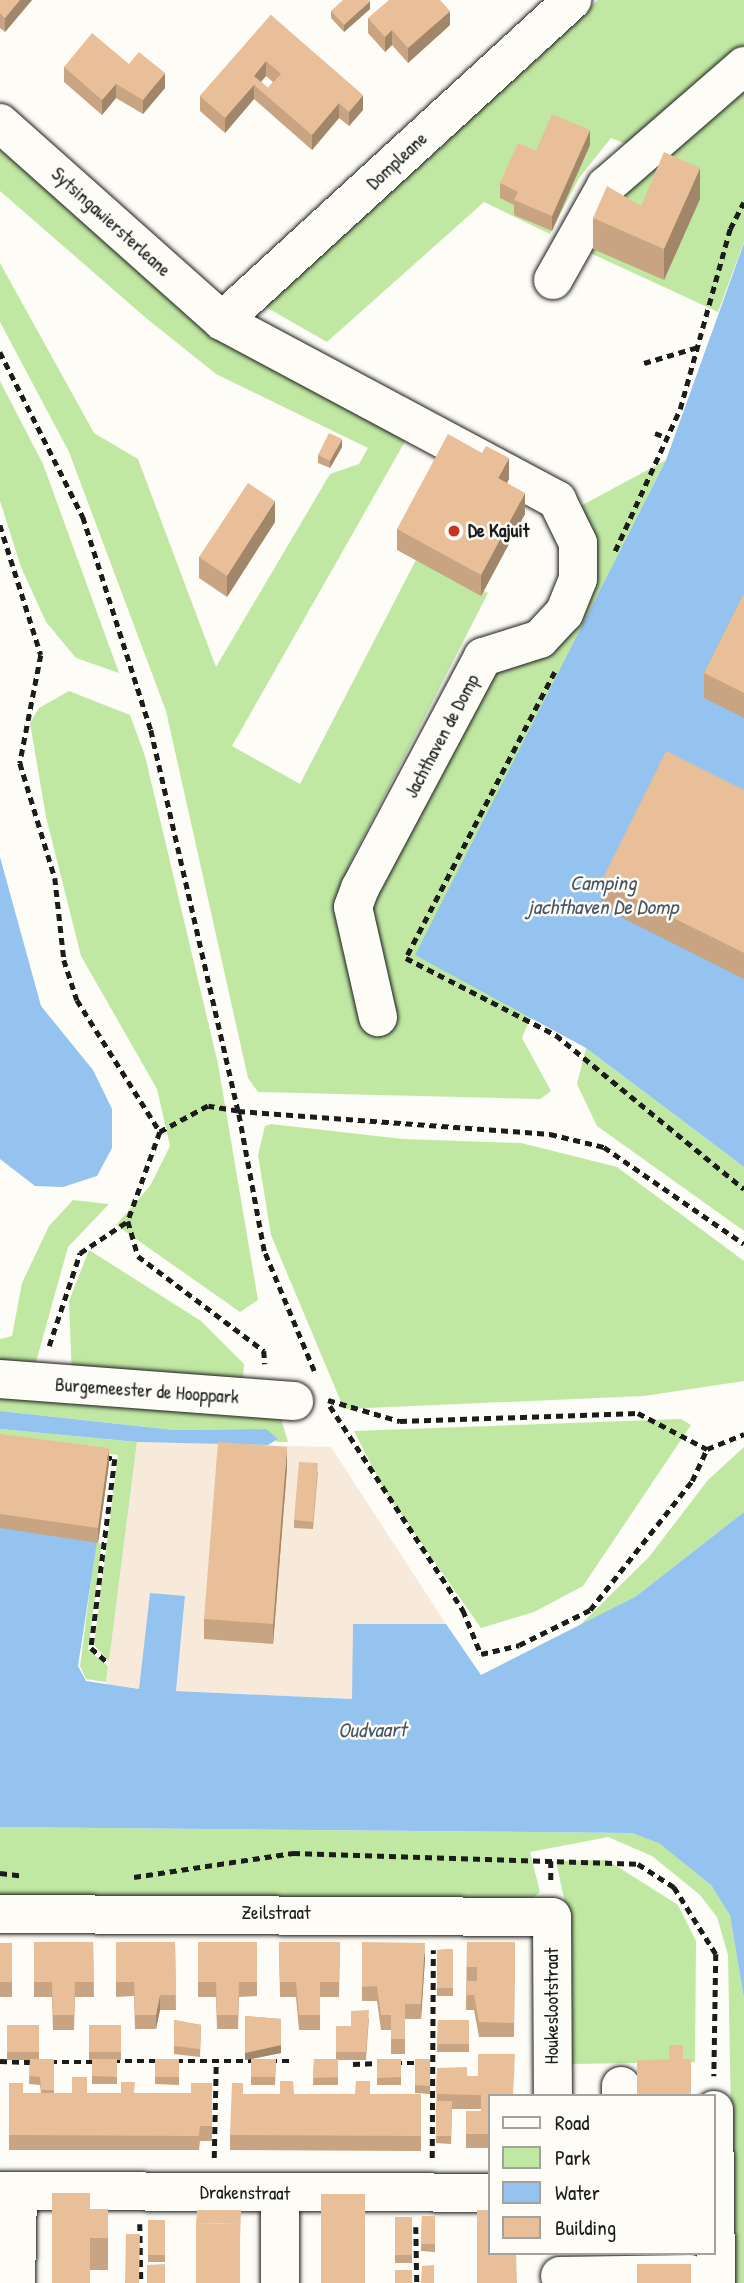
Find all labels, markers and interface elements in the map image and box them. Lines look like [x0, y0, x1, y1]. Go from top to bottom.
street label: Dompleane [362, 127, 432, 195]
street label: Sytsingawiersterleane [47, 163, 175, 281]
place label: De Kajuit [468, 520, 529, 542]
marker: De Kajuit [446, 523, 462, 539]
street label: Jachthaven de Domp [400, 670, 484, 802]
water label: Camping jachthaven De Domp [528, 870, 678, 920]
street label: Burgemeester de Hooppark [54, 1373, 240, 1409]
water label: Oudvaart [338, 1717, 406, 1743]
street label: Zeilstraat [241, 1902, 311, 1924]
street label: Houkeslootstraat [541, 1948, 563, 2064]
legend [489, 2094, 716, 2255]
text: Road [555, 2108, 589, 2137]
text: Park [555, 2143, 590, 2172]
text: Water [555, 2178, 600, 2207]
street label: Drakenstraat [200, 2181, 290, 2205]
text: Building [555, 2213, 616, 2242]

